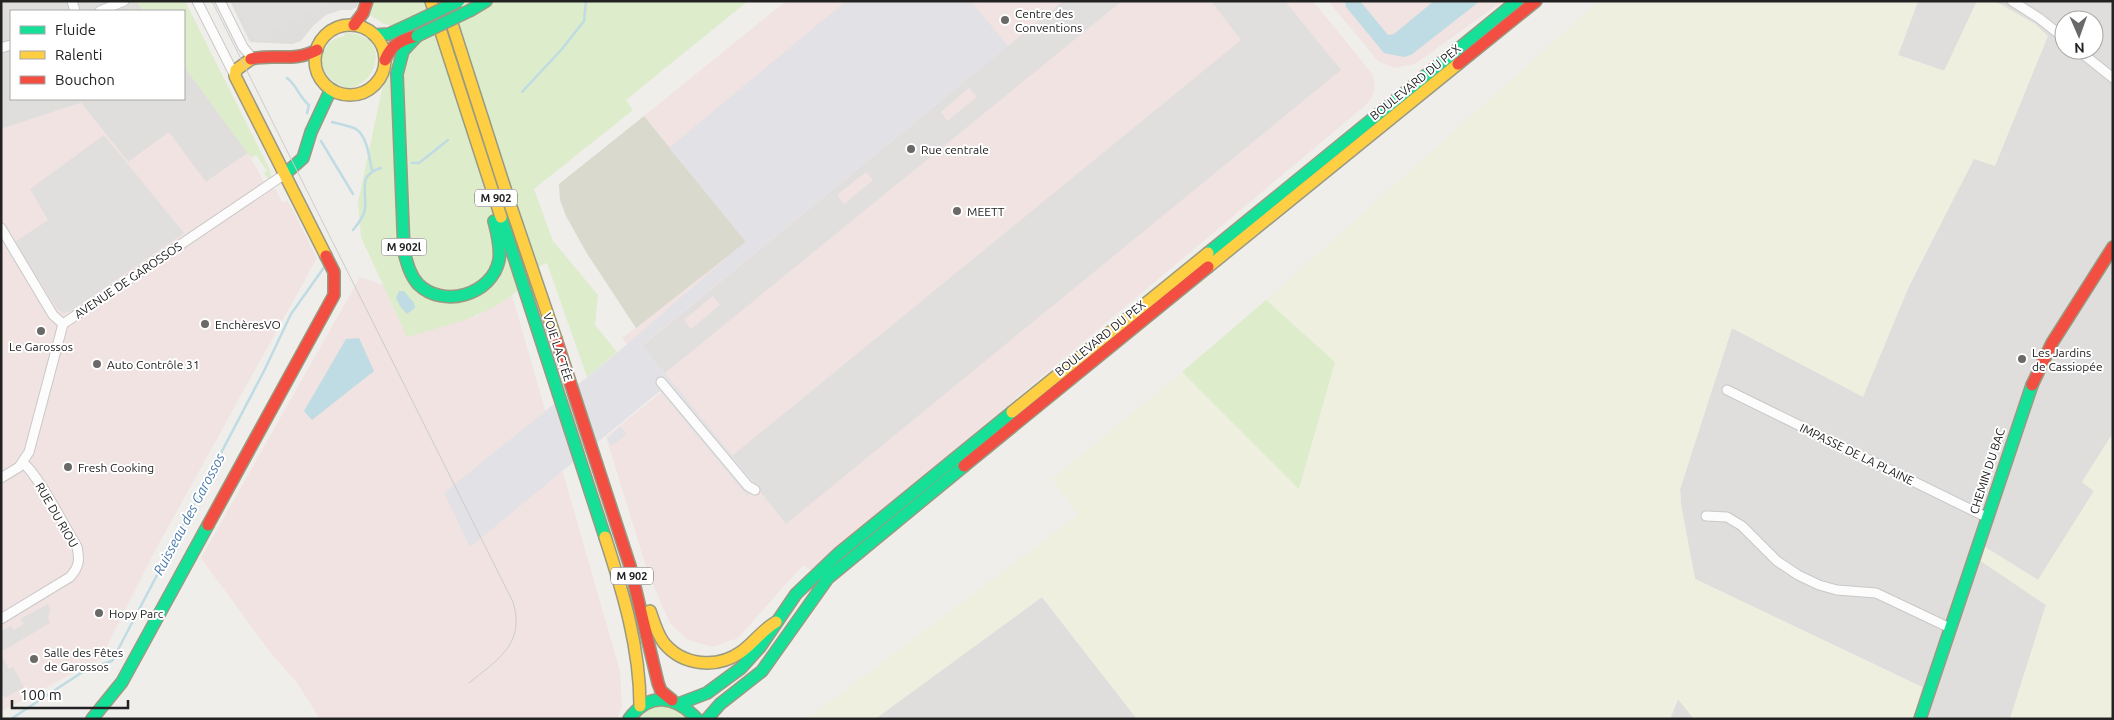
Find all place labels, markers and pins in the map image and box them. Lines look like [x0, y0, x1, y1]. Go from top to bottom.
place label: Centre des Conventions [1015, 7, 1082, 34]
marker: Centre des Conventions [999, 14, 1011, 26]
marker: Rue centrale [905, 143, 917, 155]
place label: Rue centrale [921, 143, 989, 156]
marker: MEETT [951, 205, 963, 217]
place label: MEETT [967, 205, 1005, 218]
marker: EnchèresVO [199, 318, 211, 330]
place label: EnchèresVO [215, 318, 281, 331]
marker: Le Garossos [35, 325, 47, 337]
place label: Le Garossos [9, 340, 73, 353]
place label: Les Jardins de Cassiopée [2032, 346, 2103, 373]
marker: Les Jardins de Cassiopée [2016, 353, 2028, 365]
marker: Auto Contrôle 31 [91, 358, 103, 370]
place label: Auto Contrôle 31 [107, 358, 200, 371]
marker: Fresh Cooking [62, 461, 74, 473]
place label: Fresh Cooking [78, 461, 154, 474]
marker: Hopy Parc [93, 607, 105, 619]
place label: Hopy Parc [109, 607, 164, 620]
place label: Salle des Fêtes de Garossos [44, 646, 123, 673]
marker: Salle des Fêtes de Garossos [28, 653, 40, 665]

